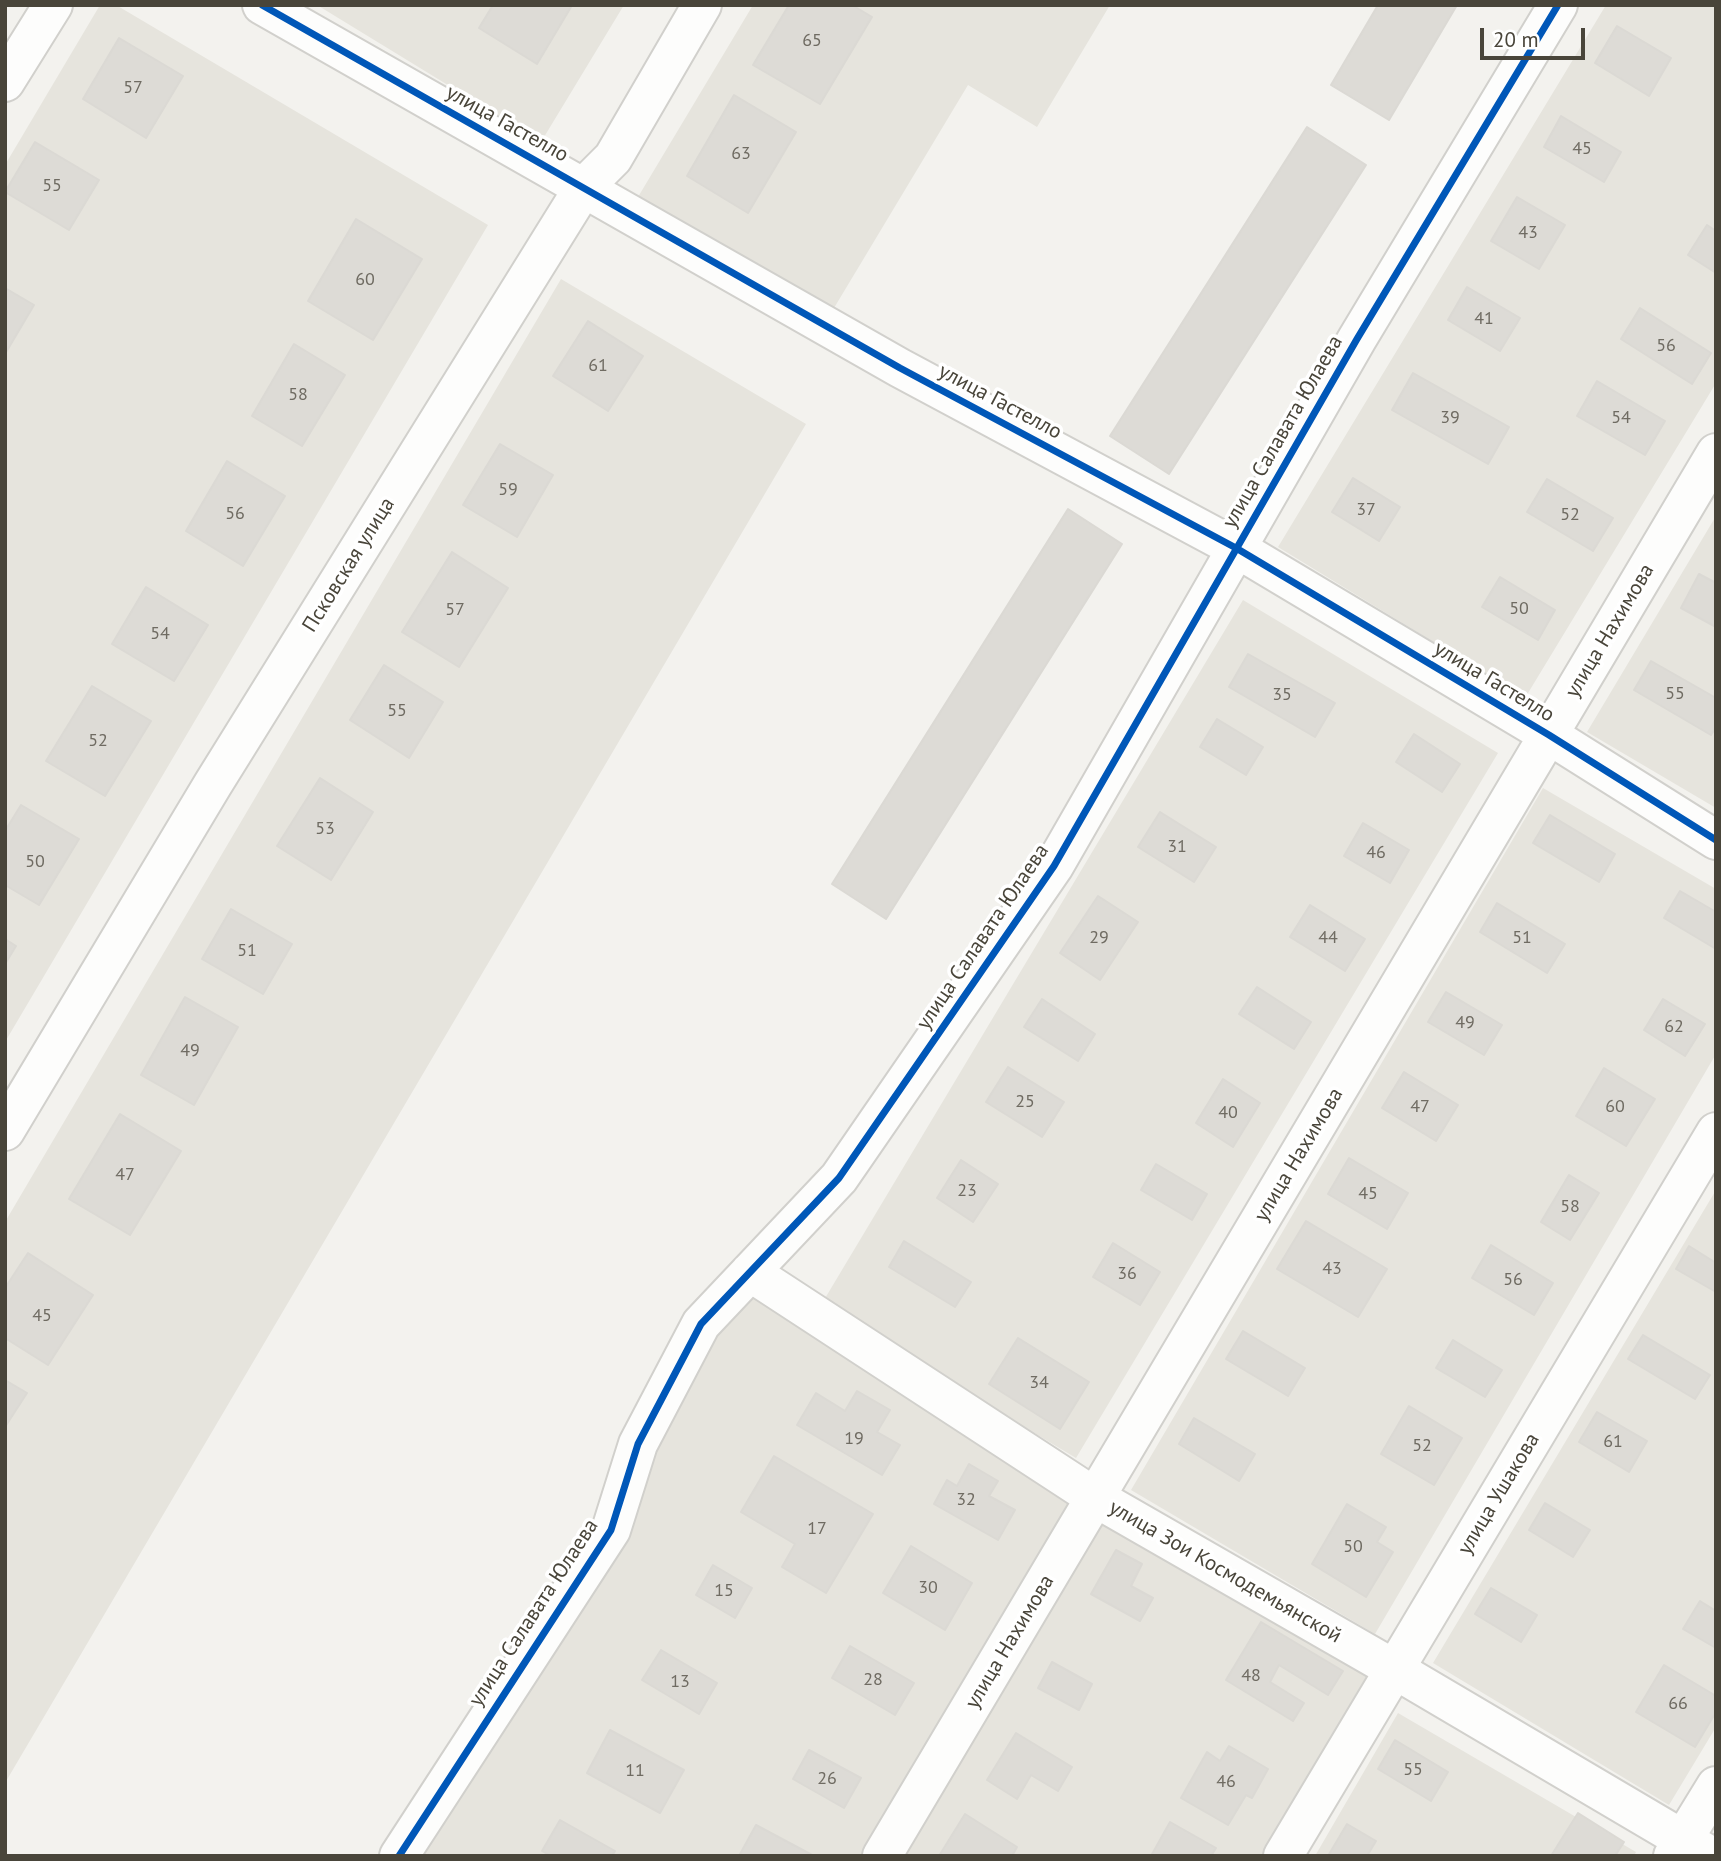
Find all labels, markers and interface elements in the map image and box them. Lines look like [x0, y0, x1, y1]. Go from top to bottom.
scale bar [1483, 14, 1588, 58]
text: 20 m [1493, 26, 1539, 53]
house number: 65 [802, 30, 822, 52]
house number: 57 [123, 77, 143, 99]
street label: улица Гастелло [441, 80, 573, 168]
house number: 45 [1572, 138, 1592, 160]
house number: 63 [731, 143, 751, 165]
house number: 55 [42, 175, 62, 197]
house number: 43 [1518, 222, 1538, 244]
house number: 60 [355, 269, 375, 291]
house number: 41 [1474, 308, 1494, 330]
street label: улица Салавата Юлаева [1217, 331, 1349, 533]
house number: 56 [1656, 335, 1676, 357]
house number: 61 [588, 355, 608, 377]
street label: улица Гастелло [934, 359, 1066, 445]
house number: 58 [288, 384, 308, 406]
house number: 39 [1440, 407, 1460, 429]
house number: 54 [1611, 407, 1631, 429]
house number: 59 [498, 479, 518, 501]
street label: Псковская улица [298, 493, 400, 637]
house number: 37 [1356, 499, 1376, 521]
house number: 56 [225, 503, 245, 525]
house number: 52 [1560, 504, 1580, 526]
street label: улица Нахимова [1560, 560, 1660, 702]
house number: 50 [1509, 598, 1529, 620]
house number: 57 [445, 599, 465, 621]
house number: 54 [150, 623, 170, 645]
street label: улица Гастелло [1429, 636, 1559, 728]
house number: 55 [1665, 683, 1685, 705]
house number: 35 [1272, 684, 1292, 706]
house number: 55 [387, 700, 407, 722]
house number: 52 [88, 730, 108, 752]
house number: 53 [315, 818, 335, 840]
house number: 31 [1167, 836, 1187, 858]
street label: улица Салавата Юлаева [912, 839, 1054, 1035]
house number: 46 [1366, 842, 1386, 864]
house number: 50 [25, 851, 45, 873]
house number: 29 [1089, 927, 1109, 949]
house number: 44 [1318, 927, 1338, 949]
house number: 51 [1512, 927, 1532, 949]
house number: 51 [237, 940, 257, 962]
house number: 49 [1455, 1012, 1475, 1034]
house number: 62 [1664, 1016, 1684, 1038]
house number: 49 [180, 1040, 200, 1062]
street label: улица Нахимова [1249, 1084, 1349, 1226]
house number: 25 [1015, 1091, 1035, 1113]
house number: 47 [1410, 1096, 1430, 1118]
house number: 60 [1605, 1096, 1625, 1118]
house number: 40 [1218, 1102, 1238, 1124]
house number: 47 [115, 1164, 135, 1186]
house number: 23 [957, 1180, 977, 1202]
house number: 45 [1358, 1183, 1378, 1205]
house number: 58 [1560, 1196, 1580, 1218]
house number: 43 [1322, 1258, 1342, 1280]
house number: 36 [1117, 1263, 1137, 1285]
house number: 56 [1503, 1269, 1523, 1291]
house number: 45 [32, 1305, 52, 1327]
house number: 34 [1029, 1372, 1049, 1394]
house number: 19 [844, 1428, 864, 1450]
street label: улица Ушакова [1453, 1429, 1545, 1559]
house number: 61 [1603, 1431, 1623, 1453]
house number: 52 [1412, 1435, 1432, 1457]
house number: 32 [956, 1489, 976, 1511]
street label: улица Зои Космодемьянской [1104, 1495, 1346, 1649]
street label: улица Салавата Юлаева [464, 1515, 604, 1711]
house number: 17 [807, 1518, 827, 1540]
house number: 50 [1343, 1536, 1363, 1558]
street label: улица Нахимова [960, 1571, 1060, 1713]
house number: 30 [918, 1577, 938, 1599]
house number: 15 [714, 1580, 734, 1602]
house number: 48 [1241, 1665, 1261, 1687]
house number: 28 [863, 1669, 883, 1691]
house number: 13 [670, 1671, 690, 1693]
house number: 66 [1668, 1693, 1688, 1715]
house number: 55 [1403, 1759, 1423, 1781]
house number: 11 [625, 1760, 645, 1782]
house number: 26 [817, 1768, 837, 1790]
house number: 46 [1216, 1771, 1236, 1793]

